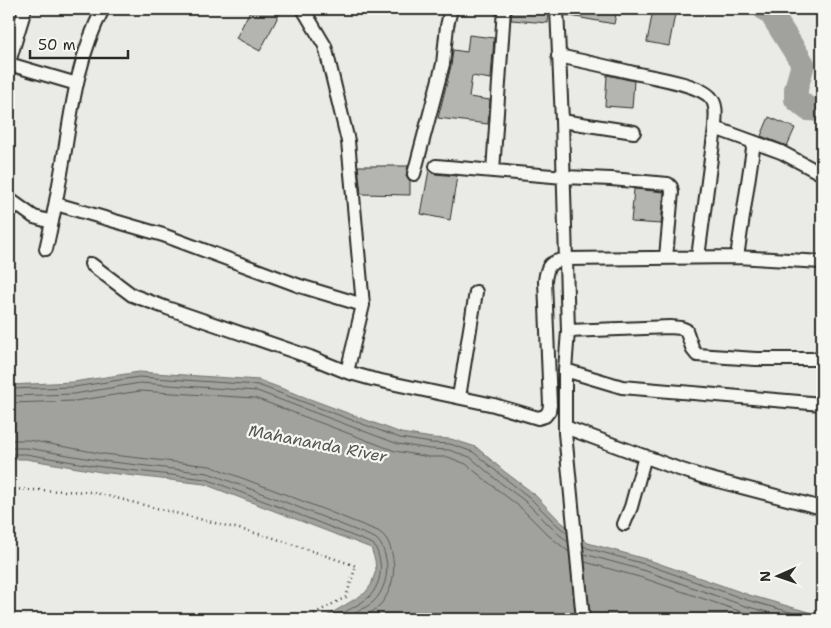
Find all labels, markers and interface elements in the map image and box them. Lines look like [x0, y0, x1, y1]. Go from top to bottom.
scale bar [30, 28, 128, 60]
text: 50 m [38, 35, 76, 55]
water label: Mahananda River [247, 420, 389, 467]
north arrow [754, 550, 804, 600]
text: N [756, 571, 774, 582]

